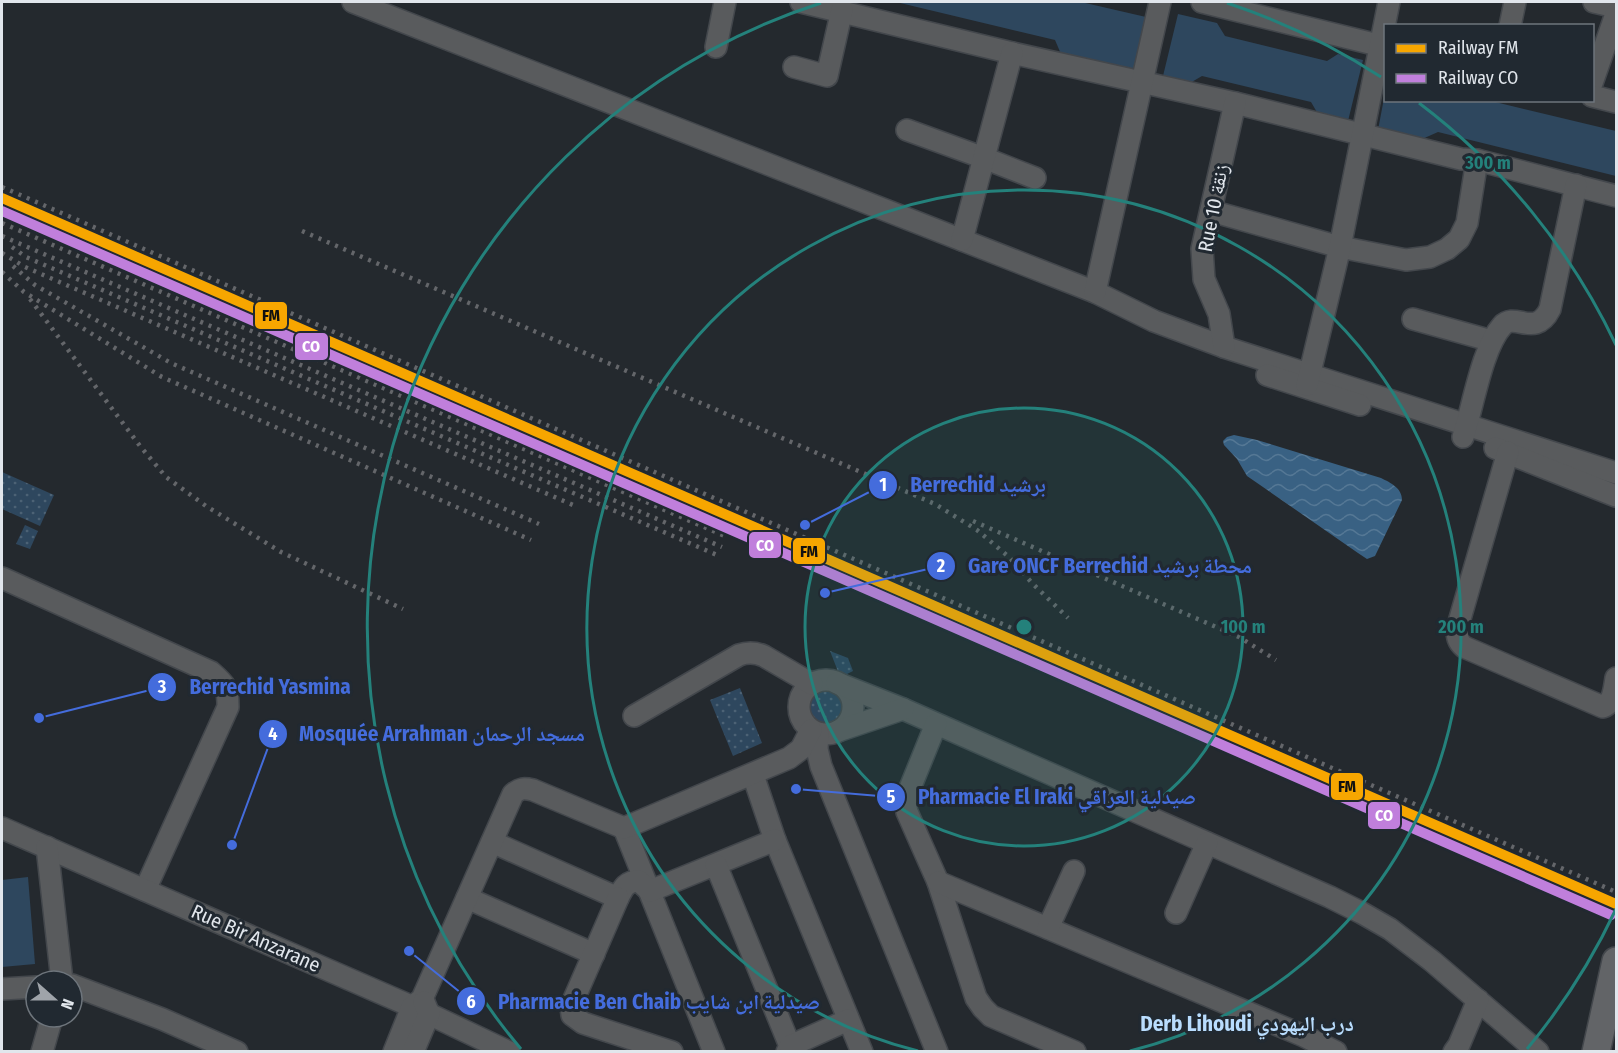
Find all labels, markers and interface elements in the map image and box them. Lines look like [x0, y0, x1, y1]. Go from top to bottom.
legend [1384, 24, 1594, 102]
text: Railway FM [1438, 37, 1518, 59]
text: Railway CO [1438, 67, 1518, 89]
text: 300 m [1464, 152, 1511, 174]
street label: Rue 10 زنقة [1193, 162, 1233, 254]
line badge: FM [254, 301, 288, 330]
text: FM [262, 306, 281, 325]
line badge: CO [294, 332, 329, 361]
text: CO [302, 337, 320, 356]
callout: Berrechid برشيد [868, 465, 1058, 504]
text: Berrechid برشيد [910, 472, 1046, 498]
text: 1 [879, 474, 887, 496]
line badge: CO [748, 531, 782, 559]
text: CO [756, 536, 774, 555]
line badge: FM [792, 537, 826, 565]
text: FM [800, 542, 819, 561]
callout: Gare ONCF Berrechid محطة برشيد [926, 546, 1263, 585]
text: Gare ONCF Berrechid محطة برشيد [968, 553, 1252, 579]
text: 2 [936, 555, 945, 577]
text: 100 m [1221, 616, 1265, 638]
text: 200 m [1437, 616, 1484, 638]
centre of rings [1014, 617, 1034, 637]
callout: Berrechid Yasmina [147, 667, 363, 706]
text: Berrechid Yasmina [189, 674, 351, 700]
text: 3 [157, 676, 167, 698]
callout: Mosquée Arrahman مسجد الرحمان [258, 714, 597, 753]
text: Mosquée Arrahman مسجد الرحمان [299, 721, 585, 747]
text: 4 [268, 723, 278, 745]
line badge: FM [1330, 772, 1364, 801]
callout: Pharmacie El Iraki صيدلية العراقي [876, 777, 1208, 816]
text: FM [1338, 777, 1357, 796]
text: Pharmacie El Iraki صيدلية العراقي [918, 784, 1196, 813]
text: 5 [887, 786, 896, 808]
line badge: CO [1367, 801, 1401, 830]
text: CO [1375, 806, 1393, 825]
street label: Rue Bir Anzarane [188, 899, 324, 977]
north arrow [24, 969, 84, 1029]
callout: Pharmacie Ben Chaib صيدلية ابن شايب [456, 982, 832, 1021]
text: Pharmacie Ben Chaib صيدلية ابن شايب [498, 989, 820, 1015]
text: 6 [466, 991, 476, 1013]
text: N [57, 996, 78, 1012]
district label: Derb Lihoudi درب اليهودي [1140, 1011, 1354, 1040]

